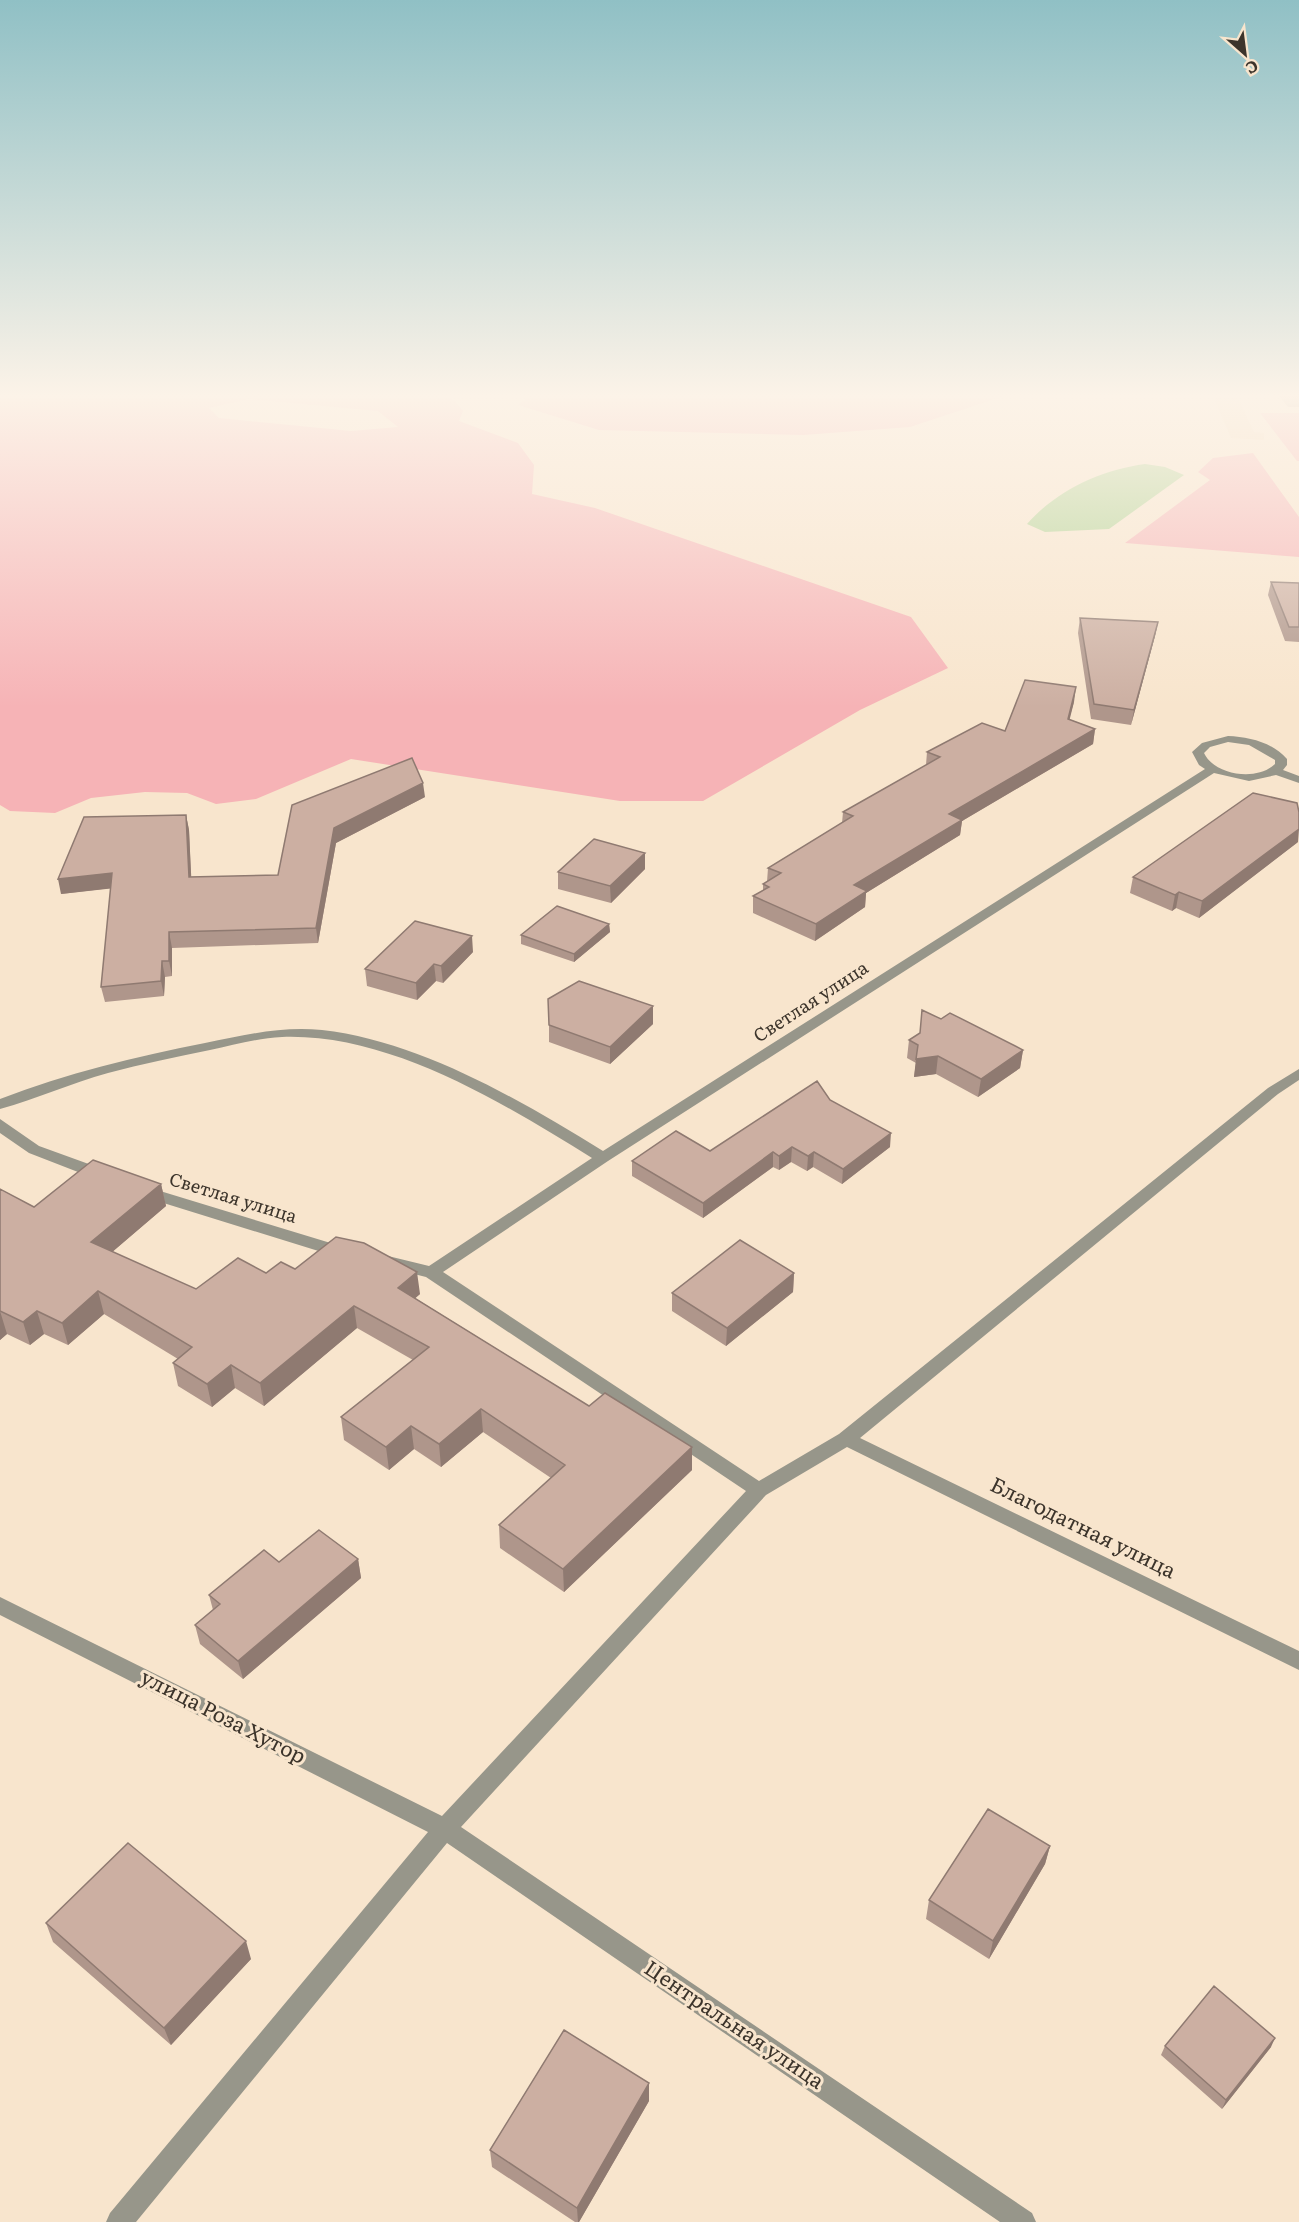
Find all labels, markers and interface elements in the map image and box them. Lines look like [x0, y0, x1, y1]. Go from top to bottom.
north arrow [1215, 24, 1275, 84]
text: С [1242, 55, 1263, 81]
street label: Светлая улица [747, 953, 873, 1048]
street label: Светлая улица [166, 1164, 301, 1229]
street label: Благодатная улица [986, 1467, 1183, 1585]
street label: улица Роза Хутор [136, 1660, 312, 1770]
street label: Центральная улица [639, 1951, 832, 2095]

